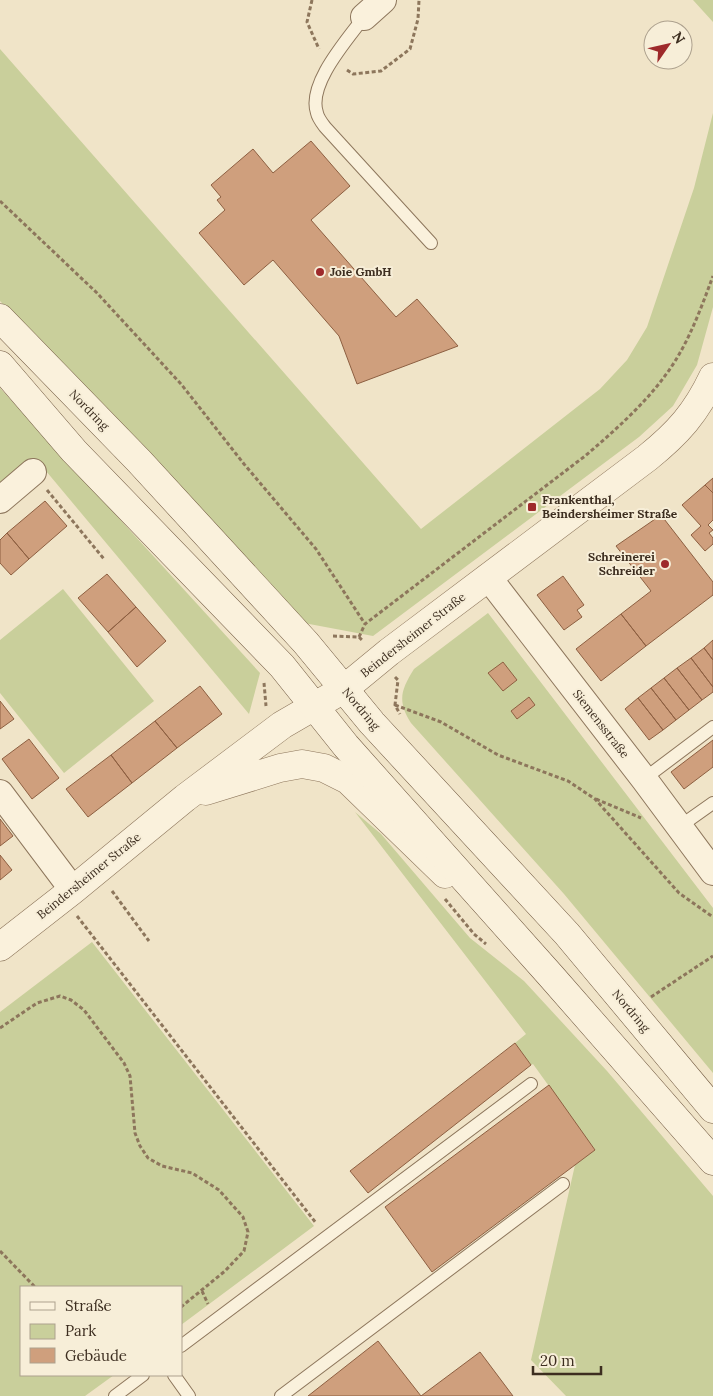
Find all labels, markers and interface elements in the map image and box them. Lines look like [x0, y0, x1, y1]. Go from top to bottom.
north arrow [643, 20, 693, 70]
text: N [668, 28, 689, 47]
place label: Joie GmbH [330, 264, 392, 279]
marker: Joie GmbH [314, 266, 326, 278]
street label: Nordring [66, 386, 113, 433]
place label: Frankenthal, Beindersheimer Straße [542, 492, 678, 521]
marker: Frankenthal, Beindersheimer Straße [526, 501, 538, 513]
place label: Schreinerei Schreider [588, 549, 655, 578]
marker: Schreinerei Schreider [659, 558, 671, 570]
street label: Beindersheimer Straße [357, 589, 469, 680]
street label: Nordring [339, 684, 384, 733]
street label: Siemensstraße [570, 686, 633, 761]
street label: Beindersheimer Straße [34, 829, 144, 922]
street label: Nordring [609, 986, 654, 1035]
legend [20, 1286, 182, 1376]
text: Straße [65, 1296, 112, 1315]
text: Park [65, 1321, 96, 1340]
scale bar [533, 1344, 600, 1376]
text: Gebäude [65, 1346, 127, 1365]
text: 20 m [540, 1351, 575, 1370]

